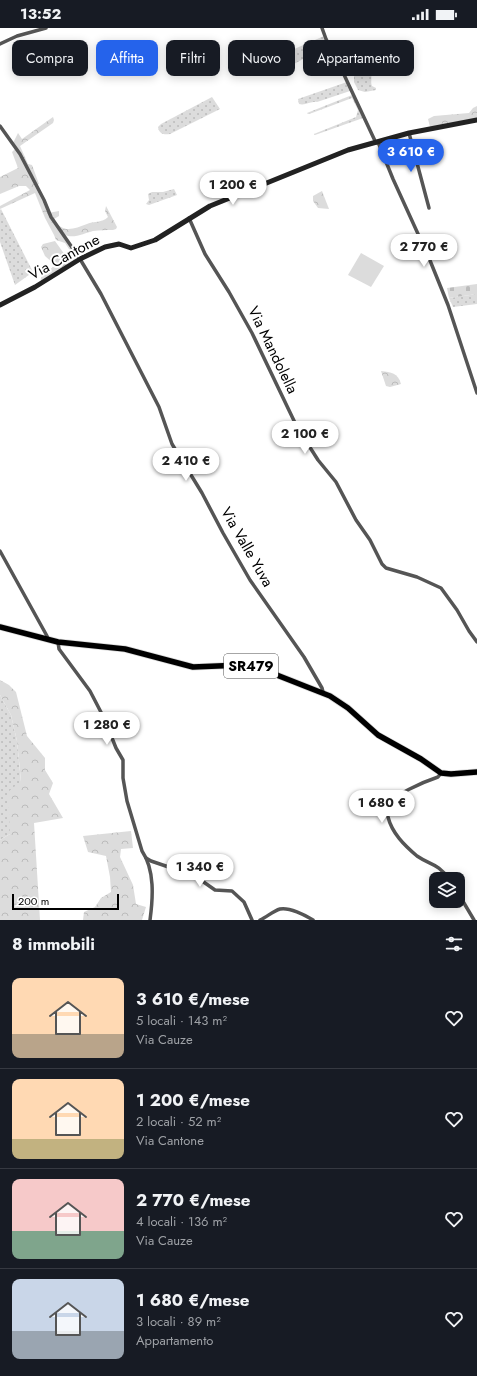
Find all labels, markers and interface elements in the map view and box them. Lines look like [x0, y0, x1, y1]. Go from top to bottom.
text: 13:52 [20, 3, 61, 25]
chip: Compra [12, 40, 88, 76]
chip: Affitta [96, 40, 158, 76]
chip: Filtri [166, 40, 220, 76]
chip: Nuovo [228, 40, 295, 76]
chip: Appartamento [303, 40, 414, 76]
pin: 3 610 € [374, 139, 448, 173]
text: 3 610 € [387, 142, 435, 161]
pin: 1 200 € [196, 172, 270, 206]
text: 1 200 € [209, 175, 257, 194]
street label: Via Cantone [24, 228, 104, 286]
pin: 2 770 € [387, 234, 461, 268]
text: 2 770 € [399, 237, 449, 256]
street label: Via Mandolella [242, 303, 304, 397]
pin: 2 100 € [268, 421, 342, 455]
text: 2 100 € [281, 424, 329, 443]
pin: 2 410 € [149, 448, 223, 482]
text: 2 410 € [161, 451, 211, 470]
street label: Via Valle Yuva [215, 503, 279, 591]
road number: SR479 [224, 654, 278, 678]
pin: 1 280 € [70, 712, 144, 746]
text: 1 280 € [83, 715, 131, 734]
pin: 1 680 € [345, 790, 419, 824]
text: 1 680 € [358, 793, 406, 812]
pin: 1 340 € [163, 854, 237, 888]
text: 1 340 € [176, 857, 224, 876]
map controls [429, 872, 465, 908]
button: layers [429, 872, 465, 908]
scale bar [12, 892, 119, 911]
text: 200 m [18, 893, 49, 909]
text: 8 immobili [12, 932, 95, 956]
icon: filters [443, 933, 465, 955]
text: 3 610 €/mese [136, 987, 250, 1011]
icon: home [44, 994, 92, 1042]
icon: heart [443, 1007, 465, 1029]
text: 5 locali · 143 m² [136, 1011, 227, 1030]
text: Via Cauze [136, 1030, 193, 1049]
text: 1 200 €/mese [136, 1088, 250, 1112]
icon: home [44, 1095, 92, 1143]
icon: heart [443, 1108, 465, 1130]
text: 2 locali · 52 m² [136, 1112, 221, 1131]
text: Via Cantone [136, 1131, 204, 1150]
text: 2 770 €/mese [136, 1188, 251, 1212]
icon: home [44, 1195, 92, 1243]
icon: heart [443, 1208, 465, 1230]
text: 4 locali · 136 m² [136, 1212, 227, 1231]
text: Via Cauze [136, 1231, 193, 1250]
text: 1 680 €/mese [136, 1288, 250, 1312]
icon: home [44, 1295, 92, 1343]
icon: heart [443, 1308, 465, 1330]
text: 3 locali · 89 m² [136, 1312, 221, 1331]
text: Appartamento [136, 1331, 213, 1350]

